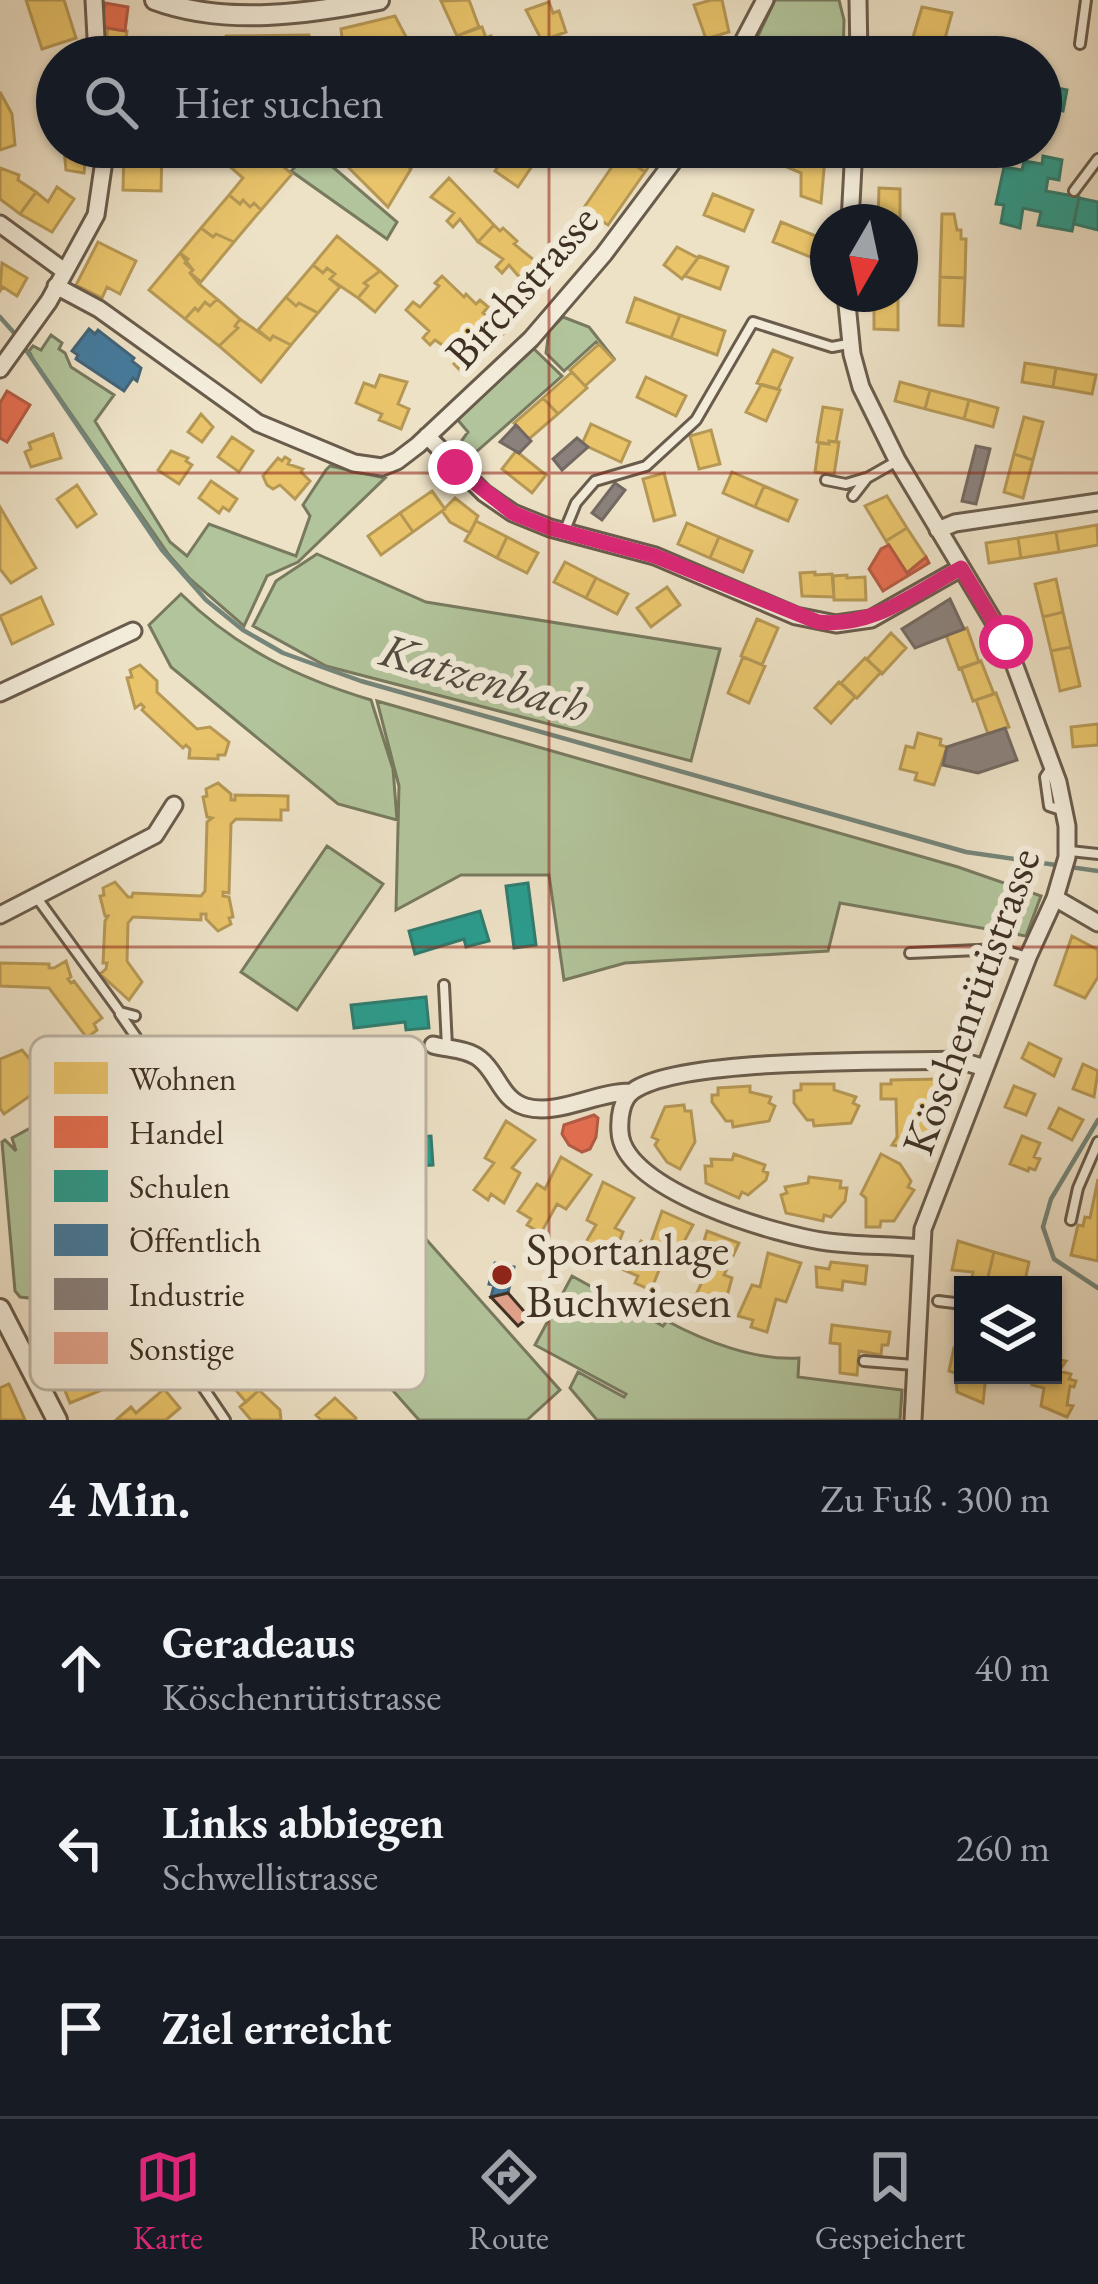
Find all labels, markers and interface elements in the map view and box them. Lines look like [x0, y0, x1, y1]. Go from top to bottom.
search box [36, 36, 1062, 168]
icon: search [78, 69, 144, 135]
text: Hier suchen [174, 73, 384, 131]
street label: Birchstrasse [432, 191, 610, 381]
north arrow [810, 204, 918, 312]
route end [428, 440, 482, 494]
route start [979, 615, 1033, 669]
water label: Katzenbach [373, 617, 596, 736]
street label: Köschenrütistrasse [888, 840, 1052, 1162]
legend [30, 1036, 426, 1390]
text: Wohnen [129, 1057, 236, 1100]
text: Handel [129, 1111, 224, 1154]
text: Schulen [129, 1165, 230, 1208]
text: Öffentlich [129, 1219, 261, 1262]
place label: Sportanlage Buchwiesen [526, 1220, 732, 1330]
marker: Sportanlage Buchwiesen [489, 1262, 515, 1288]
text: Industrie [129, 1273, 245, 1316]
map controls [954, 1276, 1062, 1384]
button: layers [954, 1276, 1062, 1384]
text: Sonstige [129, 1327, 235, 1370]
text: 4 Min. [48, 1465, 190, 1531]
text: Zu Fuß · 300 m [820, 1473, 1050, 1524]
text: Geradeaus [162, 1613, 355, 1671]
icon: ahead [48, 1635, 114, 1701]
text: 40 m [974, 1642, 1050, 1693]
text: Köschenrütistrasse [162, 1671, 441, 1722]
text: Links abbiegen [162, 1793, 444, 1851]
icon: left [48, 1815, 114, 1881]
text: 260 m [956, 1822, 1050, 1873]
text: Schwellistrasse [162, 1851, 378, 1902]
icon: arrive [48, 1995, 114, 2061]
text: Ziel erreicht [162, 1999, 391, 2057]
tab: Karte [133, 2144, 203, 2259]
tab: Route [469, 2144, 549, 2259]
tab: Gespeichert [815, 2144, 965, 2259]

